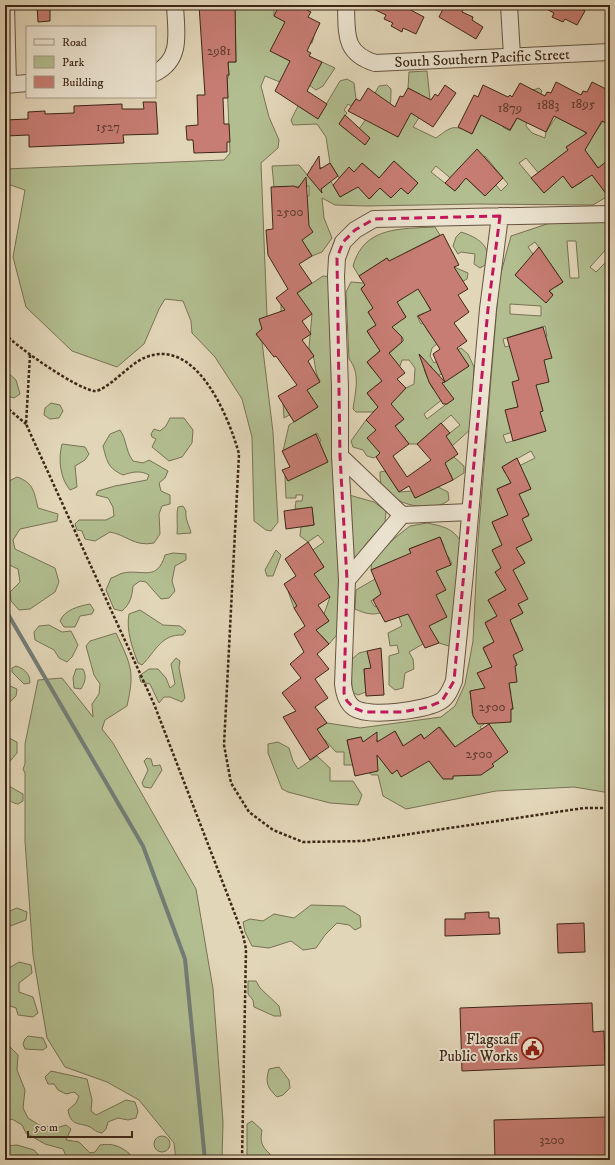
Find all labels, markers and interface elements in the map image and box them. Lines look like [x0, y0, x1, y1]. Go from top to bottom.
legend [26, 26, 156, 98]
text: Road [62, 35, 87, 50]
house number: 2981 [207, 43, 231, 59]
street label: South Southern Pacific Street [394, 44, 570, 72]
text: Park [62, 55, 84, 70]
text: Building [62, 75, 103, 90]
house number: 1895 [571, 96, 596, 112]
house number: 1883 [537, 97, 559, 113]
house number: 1879 [498, 100, 522, 116]
house number: 1527 [96, 119, 120, 135]
house number: 2500 [277, 204, 303, 220]
house number: 2500 [479, 699, 505, 715]
house number: 2500 [466, 746, 492, 762]
place label: Flagstaff Public Works [439, 1030, 521, 1066]
public building icon: Flagstaff Public Works [520, 1035, 546, 1061]
scale bar [28, 1113, 132, 1139]
text: 50 m [34, 1120, 58, 1135]
house number: 3200 [539, 1132, 565, 1148]

